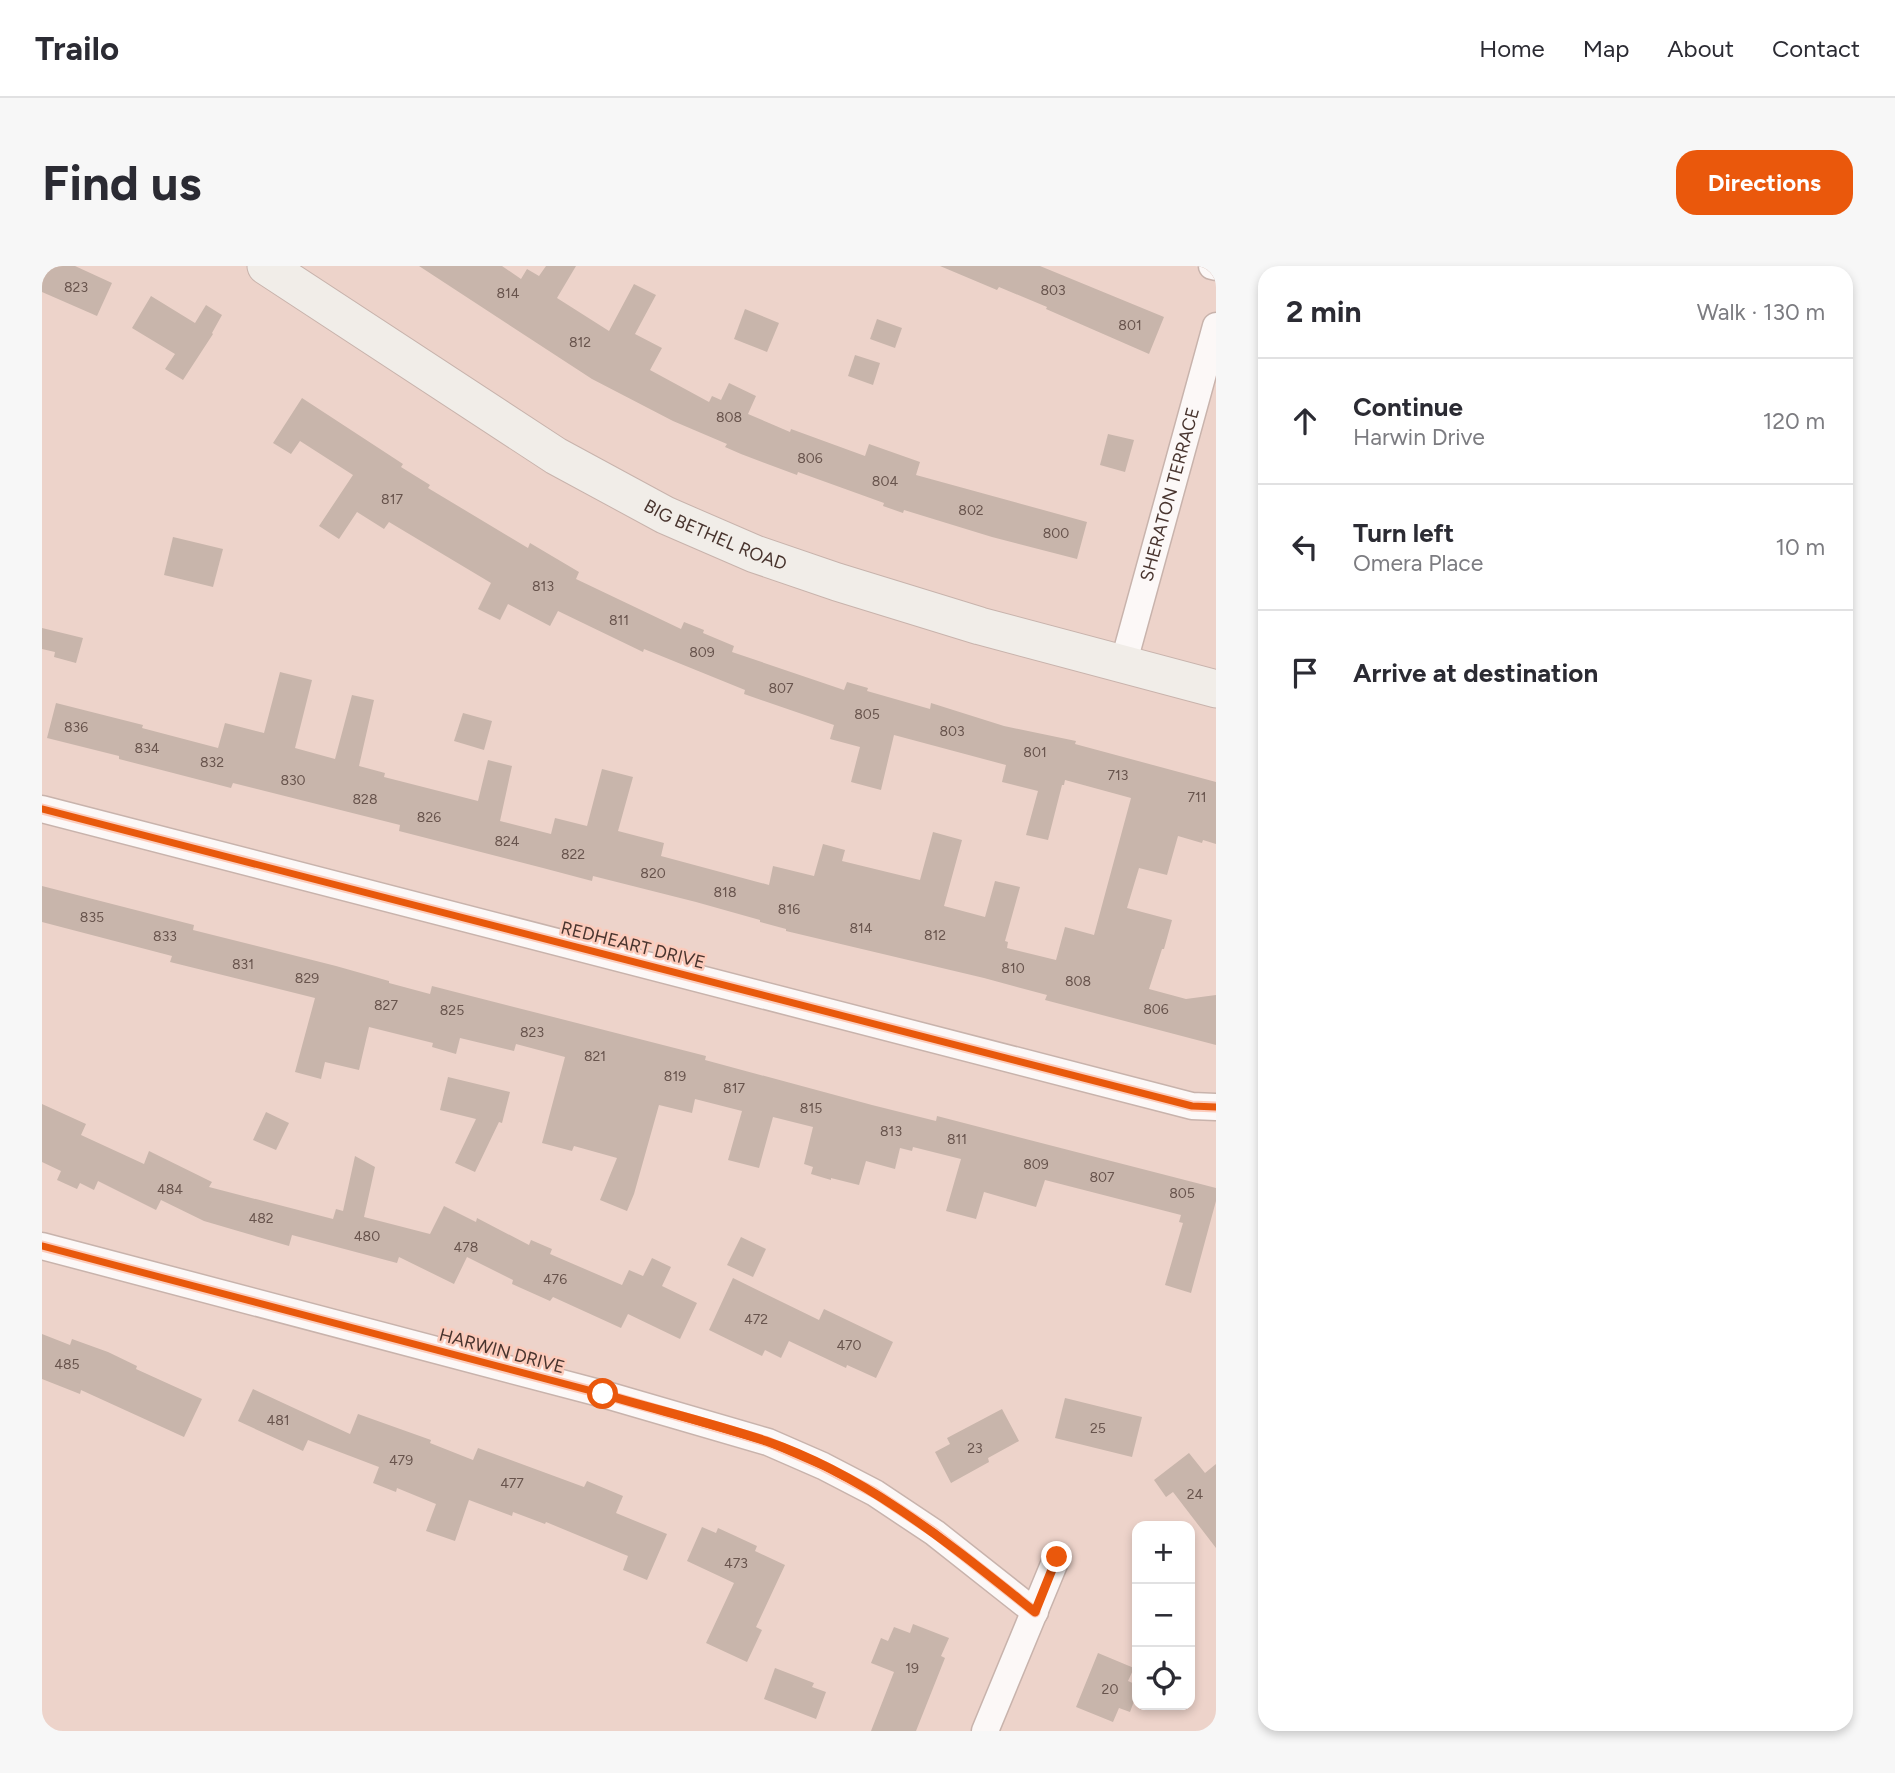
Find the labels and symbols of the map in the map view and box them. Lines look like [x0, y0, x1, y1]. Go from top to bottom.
house number: 823 [64, 279, 88, 296]
house number: 803 [1040, 282, 1066, 299]
house number: 814 [496, 285, 520, 302]
house number: 801 [1118, 317, 1142, 334]
house number: 812 [569, 334, 591, 351]
street label: SHERATON TERRACE [1135, 405, 1204, 584]
house number: 808 [716, 409, 742, 426]
house number: 806 [797, 450, 823, 467]
house number: 804 [872, 473, 898, 490]
house number: 817 [381, 491, 403, 508]
street label: BIG BETHEL ROAD [640, 495, 790, 575]
house number: 802 [958, 502, 984, 519]
house number: 800 [1043, 525, 1069, 542]
house number: 813 [532, 578, 554, 595]
house number: 811 [609, 612, 629, 629]
house number: 809 [689, 644, 715, 661]
house number: 807 [768, 680, 794, 697]
house number: 805 [854, 706, 880, 723]
house number: 836 [64, 719, 88, 736]
house number: 803 [939, 723, 965, 740]
house number: 834 [135, 740, 160, 757]
house number: 801 [1023, 744, 1047, 761]
house number: 832 [200, 754, 224, 771]
house number: 713 [1108, 767, 1128, 784]
house number: 830 [280, 772, 306, 789]
house number: 711 [1187, 789, 1207, 806]
house number: 828 [352, 791, 378, 808]
house number: 826 [417, 809, 441, 826]
house number: 824 [494, 833, 520, 850]
house number: 822 [561, 846, 585, 863]
house number: 820 [640, 865, 666, 882]
house number: 818 [714, 884, 736, 901]
house number: 816 [778, 901, 800, 918]
house number: 835 [80, 909, 104, 926]
street label: REDHEART DRIVE [559, 916, 707, 974]
house number: 814 [849, 920, 873, 937]
house number: 812 [924, 927, 946, 944]
house number: 833 [153, 928, 177, 945]
house number: 831 [232, 956, 254, 973]
house number: 810 [1001, 960, 1025, 977]
house number: 829 [295, 970, 319, 987]
house number: 808 [1065, 973, 1091, 990]
house number: 827 [374, 997, 398, 1014]
house number: 806 [1143, 1001, 1169, 1018]
house number: 825 [440, 1002, 464, 1019]
house number: 823 [520, 1024, 544, 1041]
house number: 821 [584, 1048, 606, 1065]
house number: 819 [664, 1068, 686, 1085]
house number: 817 [723, 1080, 745, 1097]
house number: 815 [800, 1100, 822, 1117]
house number: 813 [880, 1123, 902, 1140]
house number: 811 [947, 1131, 967, 1148]
house number: 809 [1023, 1156, 1049, 1173]
house number: 807 [1089, 1169, 1115, 1186]
house number: 484 [157, 1181, 183, 1198]
house number: 805 [1169, 1185, 1195, 1202]
house number: 482 [248, 1210, 274, 1227]
house number: 480 [354, 1228, 380, 1245]
house number: 478 [454, 1239, 478, 1256]
house number: 476 [543, 1271, 567, 1288]
house number: 472 [744, 1311, 768, 1328]
street label: HARWIN DRIVE [437, 1324, 567, 1378]
house number: 470 [836, 1337, 862, 1354]
house number: 485 [54, 1356, 80, 1373]
route start [587, 1378, 618, 1409]
house number: 481 [266, 1412, 290, 1429]
house number: 25 [1090, 1420, 1106, 1437]
house number: 23 [967, 1440, 983, 1457]
house number: 479 [389, 1452, 413, 1469]
house number: 477 [500, 1475, 524, 1492]
house number: 24 [1187, 1486, 1204, 1503]
route end [1041, 1541, 1072, 1572]
house number: 473 [724, 1555, 748, 1572]
house number: 19 [905, 1660, 919, 1677]
house number: 20 [1102, 1681, 1118, 1698]

